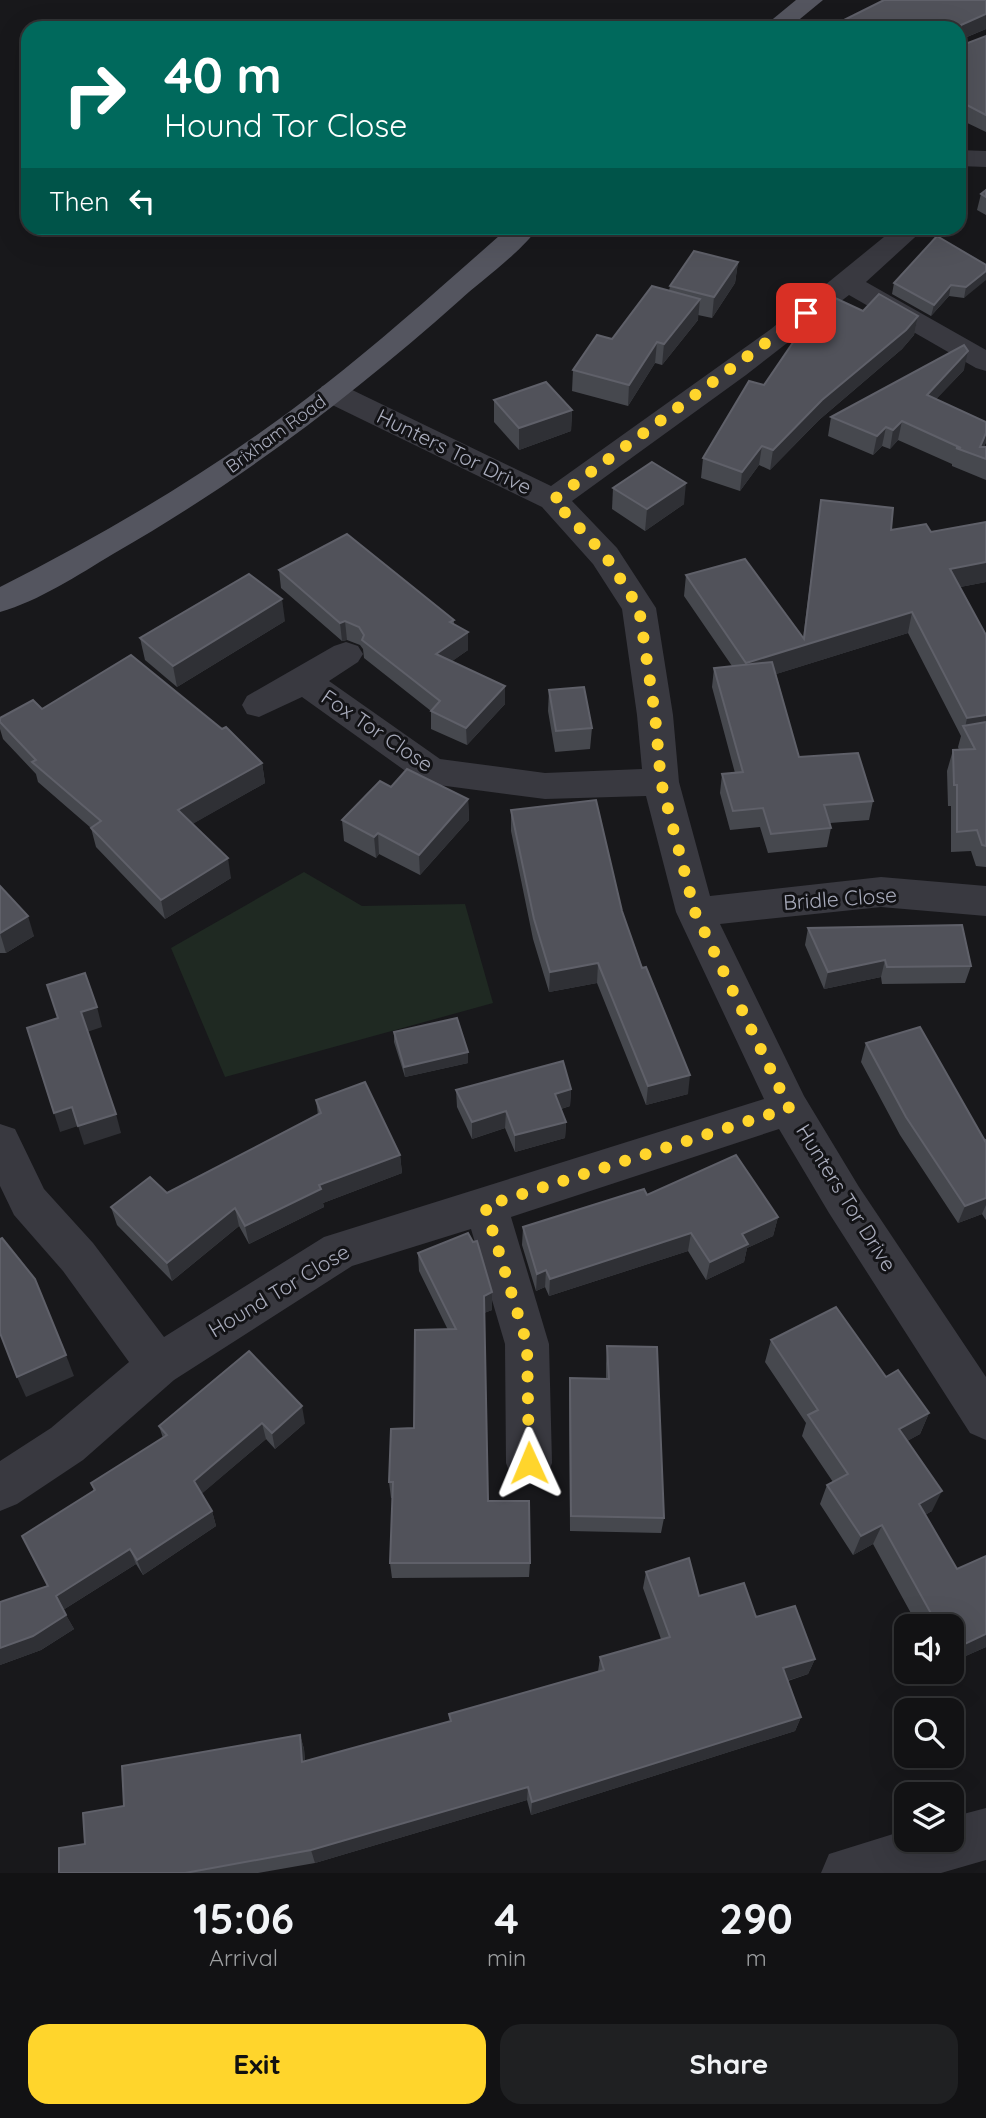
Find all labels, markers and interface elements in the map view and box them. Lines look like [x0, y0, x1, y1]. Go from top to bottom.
text: 40 m [164, 44, 282, 105]
icon: right [49, 49, 140, 140]
text: Hound Tor Close [164, 105, 407, 145]
icon: left [123, 182, 161, 220]
text: Then [49, 185, 109, 218]
pin [776, 283, 836, 343]
icon: arrive [787, 294, 825, 332]
street label: Brixham Road [221, 390, 330, 478]
street label: Hunters Tor Drive [373, 402, 536, 500]
street label: Fox Tor Close [317, 683, 438, 777]
street label: Bridle Close [782, 881, 898, 915]
street label: Hunters Tor Drive [791, 1119, 903, 1276]
street label: Hound Tor Close [203, 1238, 354, 1342]
position arrow [492, 1426, 566, 1500]
map controls [894, 1614, 964, 1852]
button: sound [894, 1614, 964, 1684]
button: search [894, 1698, 964, 1768]
button: layers [894, 1782, 964, 1852]
text: 15:06 [193, 1892, 294, 1945]
text: 4 [494, 1892, 519, 1945]
text: 290 [719, 1892, 793, 1945]
text: Arrival [209, 1943, 278, 1972]
text: min [487, 1943, 526, 1972]
text: m [746, 1943, 767, 1972]
button: Exit [28, 2024, 486, 2104]
button: Share [500, 2024, 958, 2104]

